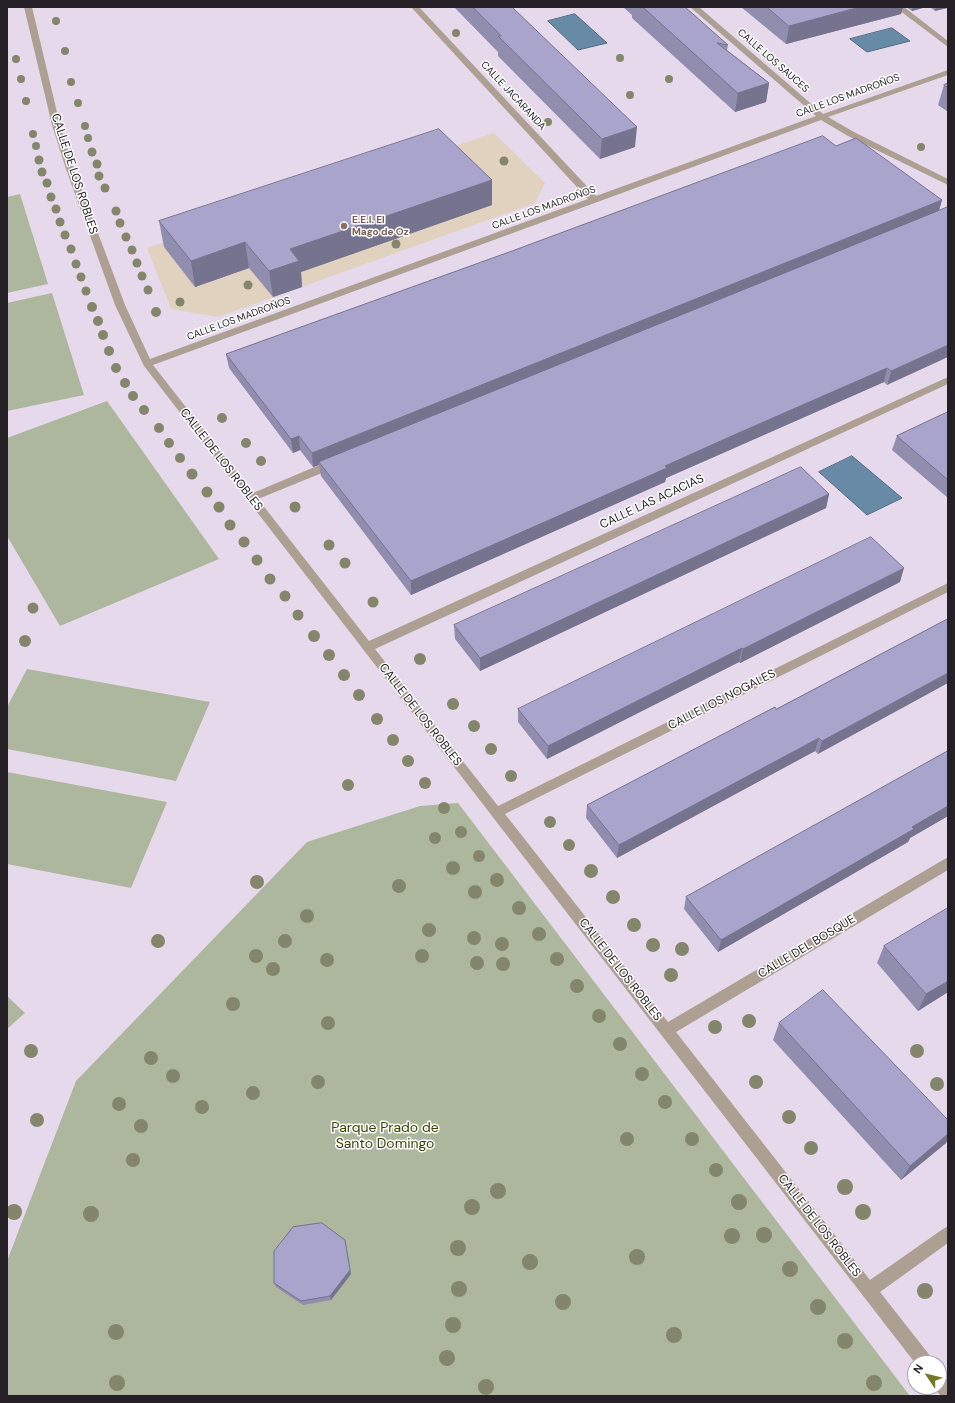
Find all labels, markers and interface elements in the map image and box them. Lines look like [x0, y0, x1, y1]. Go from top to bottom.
street label: CALLE LOS SAUCES [735, 27, 811, 95]
street label: CALLE JACARANDA [478, 59, 548, 133]
street label: CALLE LOS MADROÑOS [795, 72, 901, 120]
street label: CALLE DE LOS ROBLES [48, 112, 100, 236]
street label: CALLE LOS MADROÑOS [491, 184, 597, 232]
place label: E.E.I. El Mago de Oz [352, 214, 409, 238]
marker: E.E.I. El Mago de Oz [339, 221, 349, 231]
street label: CALLE LOS MADROÑOS [186, 295, 292, 343]
street label: CALLE DE LOS ROBLES [177, 406, 265, 514]
street label: CALLE LAS ACACIAS [598, 472, 706, 532]
street label: CALLE DE LOS ROBLES [376, 661, 464, 769]
street label: CALLE LOS NOGALES [666, 667, 778, 733]
street label: CALLE DEL BOSQUE [756, 912, 858, 982]
street label: CALLE DE LOS ROBLES [576, 916, 664, 1024]
park label: Parque Prado de Santo Domingo [331, 1120, 439, 1152]
street label: CALLE DE LOS ROBLES [775, 1172, 863, 1280]
north arrow [907, 1355, 947, 1395]
text: N [910, 1361, 926, 1376]

